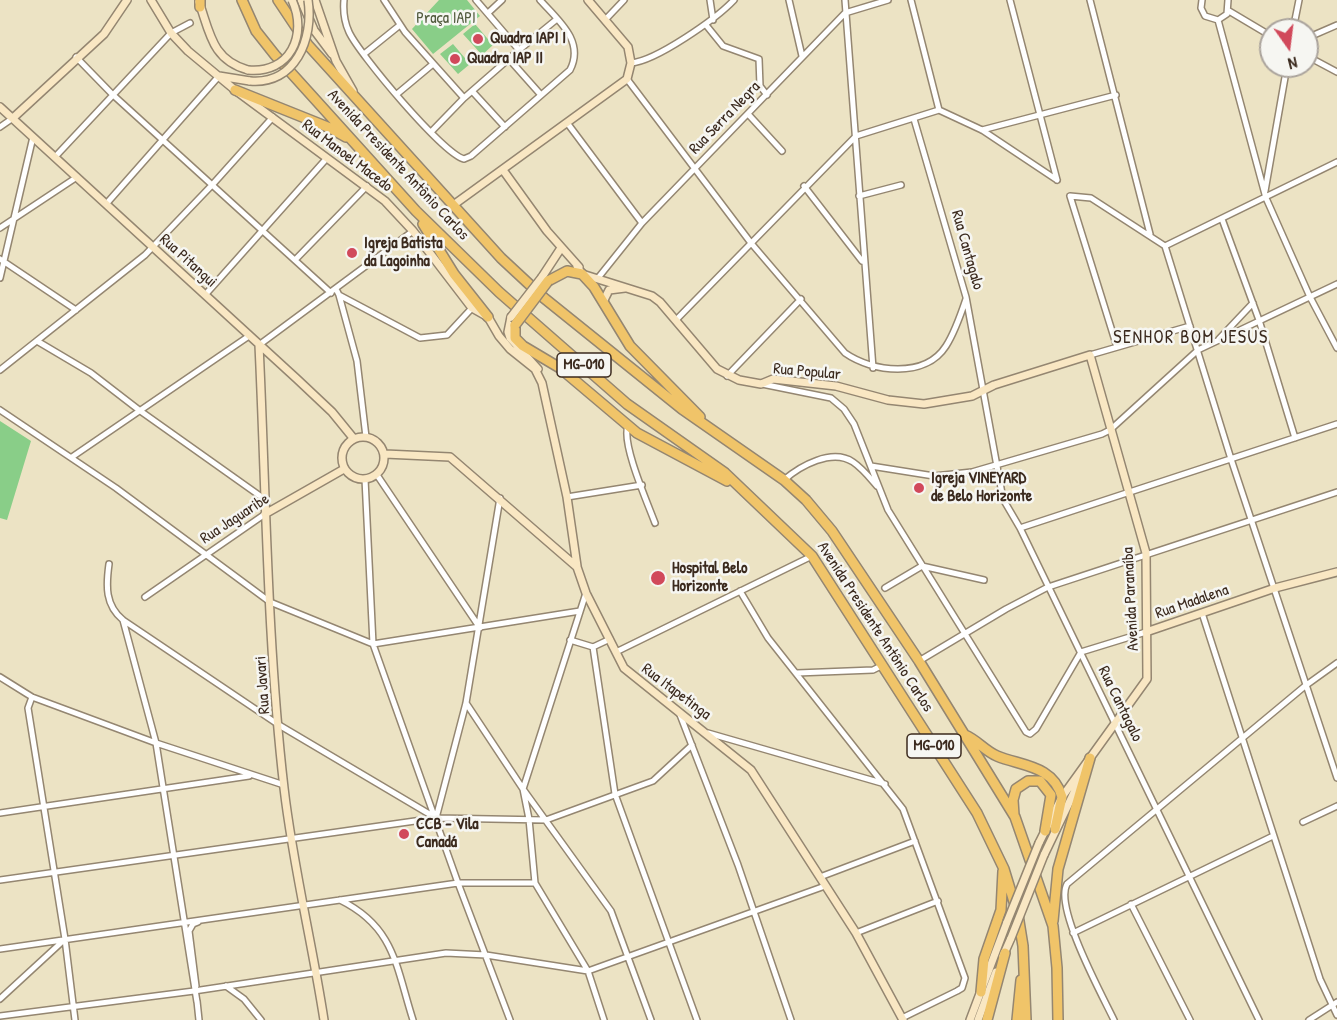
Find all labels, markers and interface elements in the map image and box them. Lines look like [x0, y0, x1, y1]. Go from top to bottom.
park label: Praça IAPI [416, 9, 476, 29]
north arrow [1259, 18, 1319, 78]
place label: Quadra IAPI I [490, 29, 566, 49]
marker: Quadra IAPI I [471, 32, 485, 46]
place label: Quadra IAP II [467, 49, 543, 69]
marker: Quadra IAP II [448, 52, 462, 66]
text: N [1286, 52, 1300, 75]
street label: Rua Serra Negra [685, 78, 765, 158]
street label: Avenida Presidente Antônio Carlos [323, 86, 473, 244]
street label: Rua Manoel Macedo [298, 116, 396, 196]
street label: Rua Cantagalo [947, 208, 987, 292]
street label: Rua Pitangui [155, 230, 221, 292]
place label: Igreja Batista da Lagoinha [364, 234, 443, 272]
marker: Igreja Batista da Lagoinha [345, 246, 359, 260]
district label: SENHOR BOM JESUS [1113, 327, 1269, 349]
road number: MG-010 [557, 353, 611, 377]
street label: Rua Popular [772, 359, 842, 385]
place label: Igreja VINEYARD de Belo Horizonte [931, 469, 1032, 507]
marker: Igreja VINEYARD de Belo Horizonte [912, 481, 926, 495]
street label: Rua Jaguaribe [197, 490, 273, 548]
street label: Avenida Presidente Antônio Carlos [813, 538, 937, 716]
street label: Avenida Paranaíba [1119, 547, 1143, 651]
place label: Hospital Belo Horizonte [672, 559, 747, 597]
marker: Hospital Belo Horizonte [649, 569, 667, 587]
street label: Rua Madalena [1153, 581, 1231, 623]
street label: Rua Javari [251, 655, 275, 715]
street label: Rua Itapetinga [637, 660, 715, 724]
street label: Rua Cantagalo [1093, 663, 1147, 745]
road number: MG-010 [907, 734, 961, 758]
place label: CCB - Vila Canadá [416, 815, 479, 853]
marker: CCB - Vila Canadá [397, 827, 411, 841]

